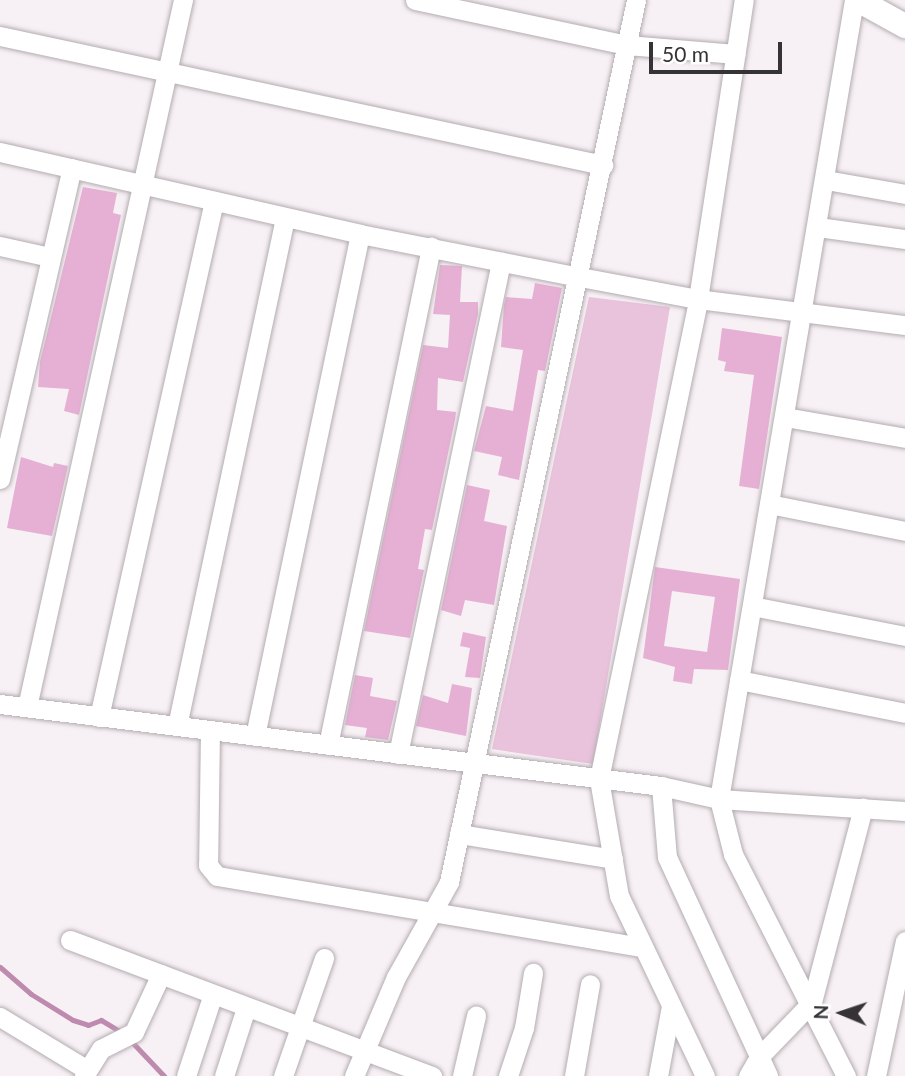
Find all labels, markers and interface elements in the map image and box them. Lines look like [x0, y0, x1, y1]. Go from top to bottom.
scale bar [653, 28, 786, 72]
text: 50 m [662, 41, 709, 66]
north arrow [807, 978, 877, 1048]
text: N [809, 1005, 832, 1020]

